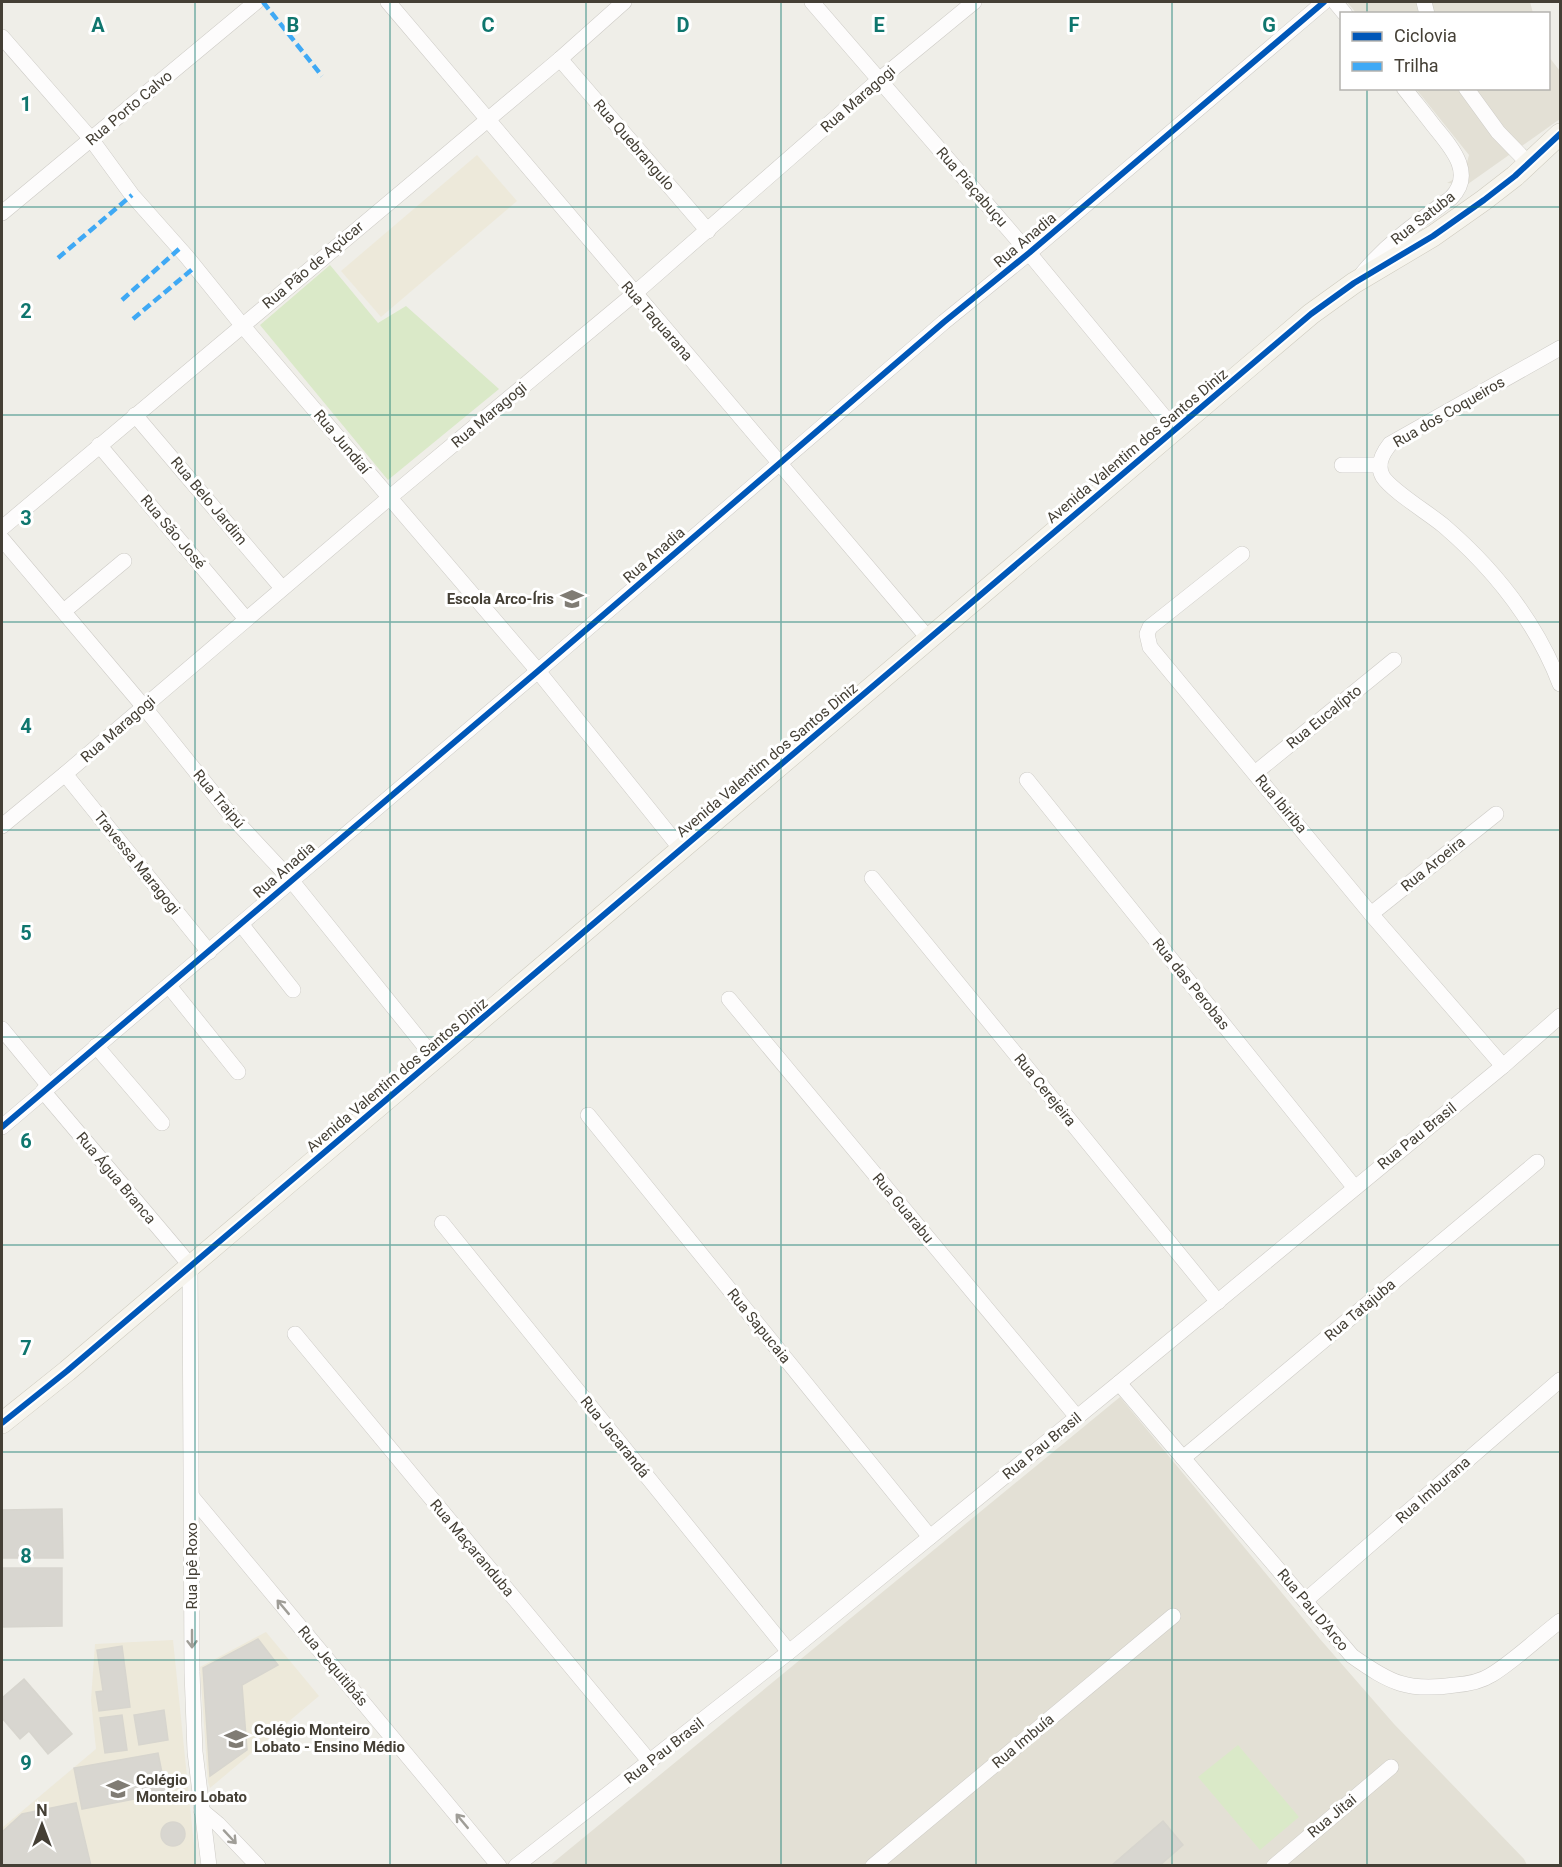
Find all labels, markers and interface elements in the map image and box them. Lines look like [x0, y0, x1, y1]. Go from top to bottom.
legend [1340, 12, 1550, 90]
text: A [91, 13, 105, 37]
text: B [287, 13, 299, 37]
text: C [481, 13, 495, 37]
text: D [677, 13, 690, 37]
text: E [873, 13, 885, 37]
text: F [1069, 13, 1080, 37]
text: G [1262, 13, 1276, 37]
text: Ciclovia [1394, 25, 1457, 46]
text: Trilha [1394, 55, 1439, 76]
street label: Rua Maragogi [817, 62, 899, 136]
street label: Rua Porto Calvo [82, 67, 176, 149]
text: 1 [20, 92, 32, 116]
street label: Rua Quebrangulo [590, 96, 678, 194]
street label: Rua Piaçabuçu [933, 144, 1011, 230]
street label: Rua Satuba [1387, 187, 1459, 249]
street label: Rua Anadia [990, 209, 1060, 271]
street label: Rua Pão de Açúcar [259, 217, 367, 313]
street label: Rua Taquarana [617, 277, 697, 365]
text: 2 [20, 299, 32, 323]
street label: Avenida Valentim dos Santos Diniz [1043, 365, 1231, 527]
street label: Rua dos Coqueiros [1390, 373, 1508, 451]
street label: Rua Maragogi [448, 378, 530, 452]
street label: Rua Jundiaí [310, 406, 375, 479]
street label: Rua Belo Jardim [167, 453, 251, 549]
street label: Rua São José [137, 491, 209, 573]
text: 3 [20, 506, 32, 530]
street label: Rua Anadia [619, 523, 689, 587]
school or university icon: Escola Arco-Íris [559, 586, 585, 612]
place label: Escola Arco-Íris [447, 590, 554, 608]
street label: Avenida Valentim dos Santos Diniz [673, 679, 861, 841]
street label: Rua Eucalípto [1283, 681, 1365, 753]
street label: Rua Maragogi [77, 692, 159, 766]
text: 4 [20, 714, 32, 738]
street label: Rua Traipú [189, 766, 249, 832]
street label: Rua Ibiriba [1251, 771, 1311, 837]
street label: Travessa Maragogi [90, 808, 184, 918]
street label: Rua Aroeira [1397, 833, 1469, 895]
street label: Rua Anadia [249, 838, 319, 902]
text: 5 [20, 921, 32, 945]
street label: Rua das Perobas [1149, 935, 1233, 1033]
street label: Avenida Valentim dos Santos Diniz [303, 994, 491, 1156]
street label: Rua Cerejeira [1010, 1050, 1080, 1130]
street label: Rua Pau Brasil [1374, 1099, 1460, 1173]
street label: Rua Água Branca [72, 1128, 160, 1228]
text: 6 [20, 1129, 32, 1153]
street label: Rua Guarabu [869, 1169, 937, 1247]
street label: Rua Tatajuba [1321, 1275, 1399, 1345]
street label: Rua Sapucaia [723, 1285, 795, 1367]
text: 7 [20, 1336, 32, 1360]
street label: Rua Jacarandá [577, 1393, 653, 1481]
street label: Rua Pau Brasil [999, 1409, 1085, 1483]
street label: Rua Imburana [1392, 1453, 1474, 1527]
street label: Rua Maçaranduba [426, 1496, 518, 1600]
street label: Rua Ipê Roxo [183, 1522, 201, 1610]
text: 8 [20, 1544, 32, 1568]
street label: Rua Pau D'Arco [1273, 1565, 1353, 1655]
one-way arrow [277, 1599, 290, 1615]
street label: Rua Jequitibás [294, 1622, 372, 1710]
one-way arrow [186, 1629, 198, 1649]
street label: Rua Imbuía [988, 1710, 1058, 1772]
street label: Rua Pau Brasil [621, 1714, 707, 1788]
place label: Colégio Monteiro Lobato - Ensino Médio [254, 1721, 405, 1756]
school or university icon: Colégio Monteiro Lobato - Ensino Médio [223, 1726, 249, 1752]
text: 9 [20, 1751, 32, 1775]
place label: Colégio Monteiro Lobato [136, 1771, 247, 1806]
school or university icon: Colégio Monteiro Lobato [105, 1776, 131, 1802]
street label: Rua Jitai [1304, 1790, 1360, 1842]
north arrow [12, 1795, 72, 1855]
text: N [36, 1801, 48, 1820]
one-way arrow [455, 1813, 468, 1829]
one-way arrow [223, 1829, 237, 1844]

